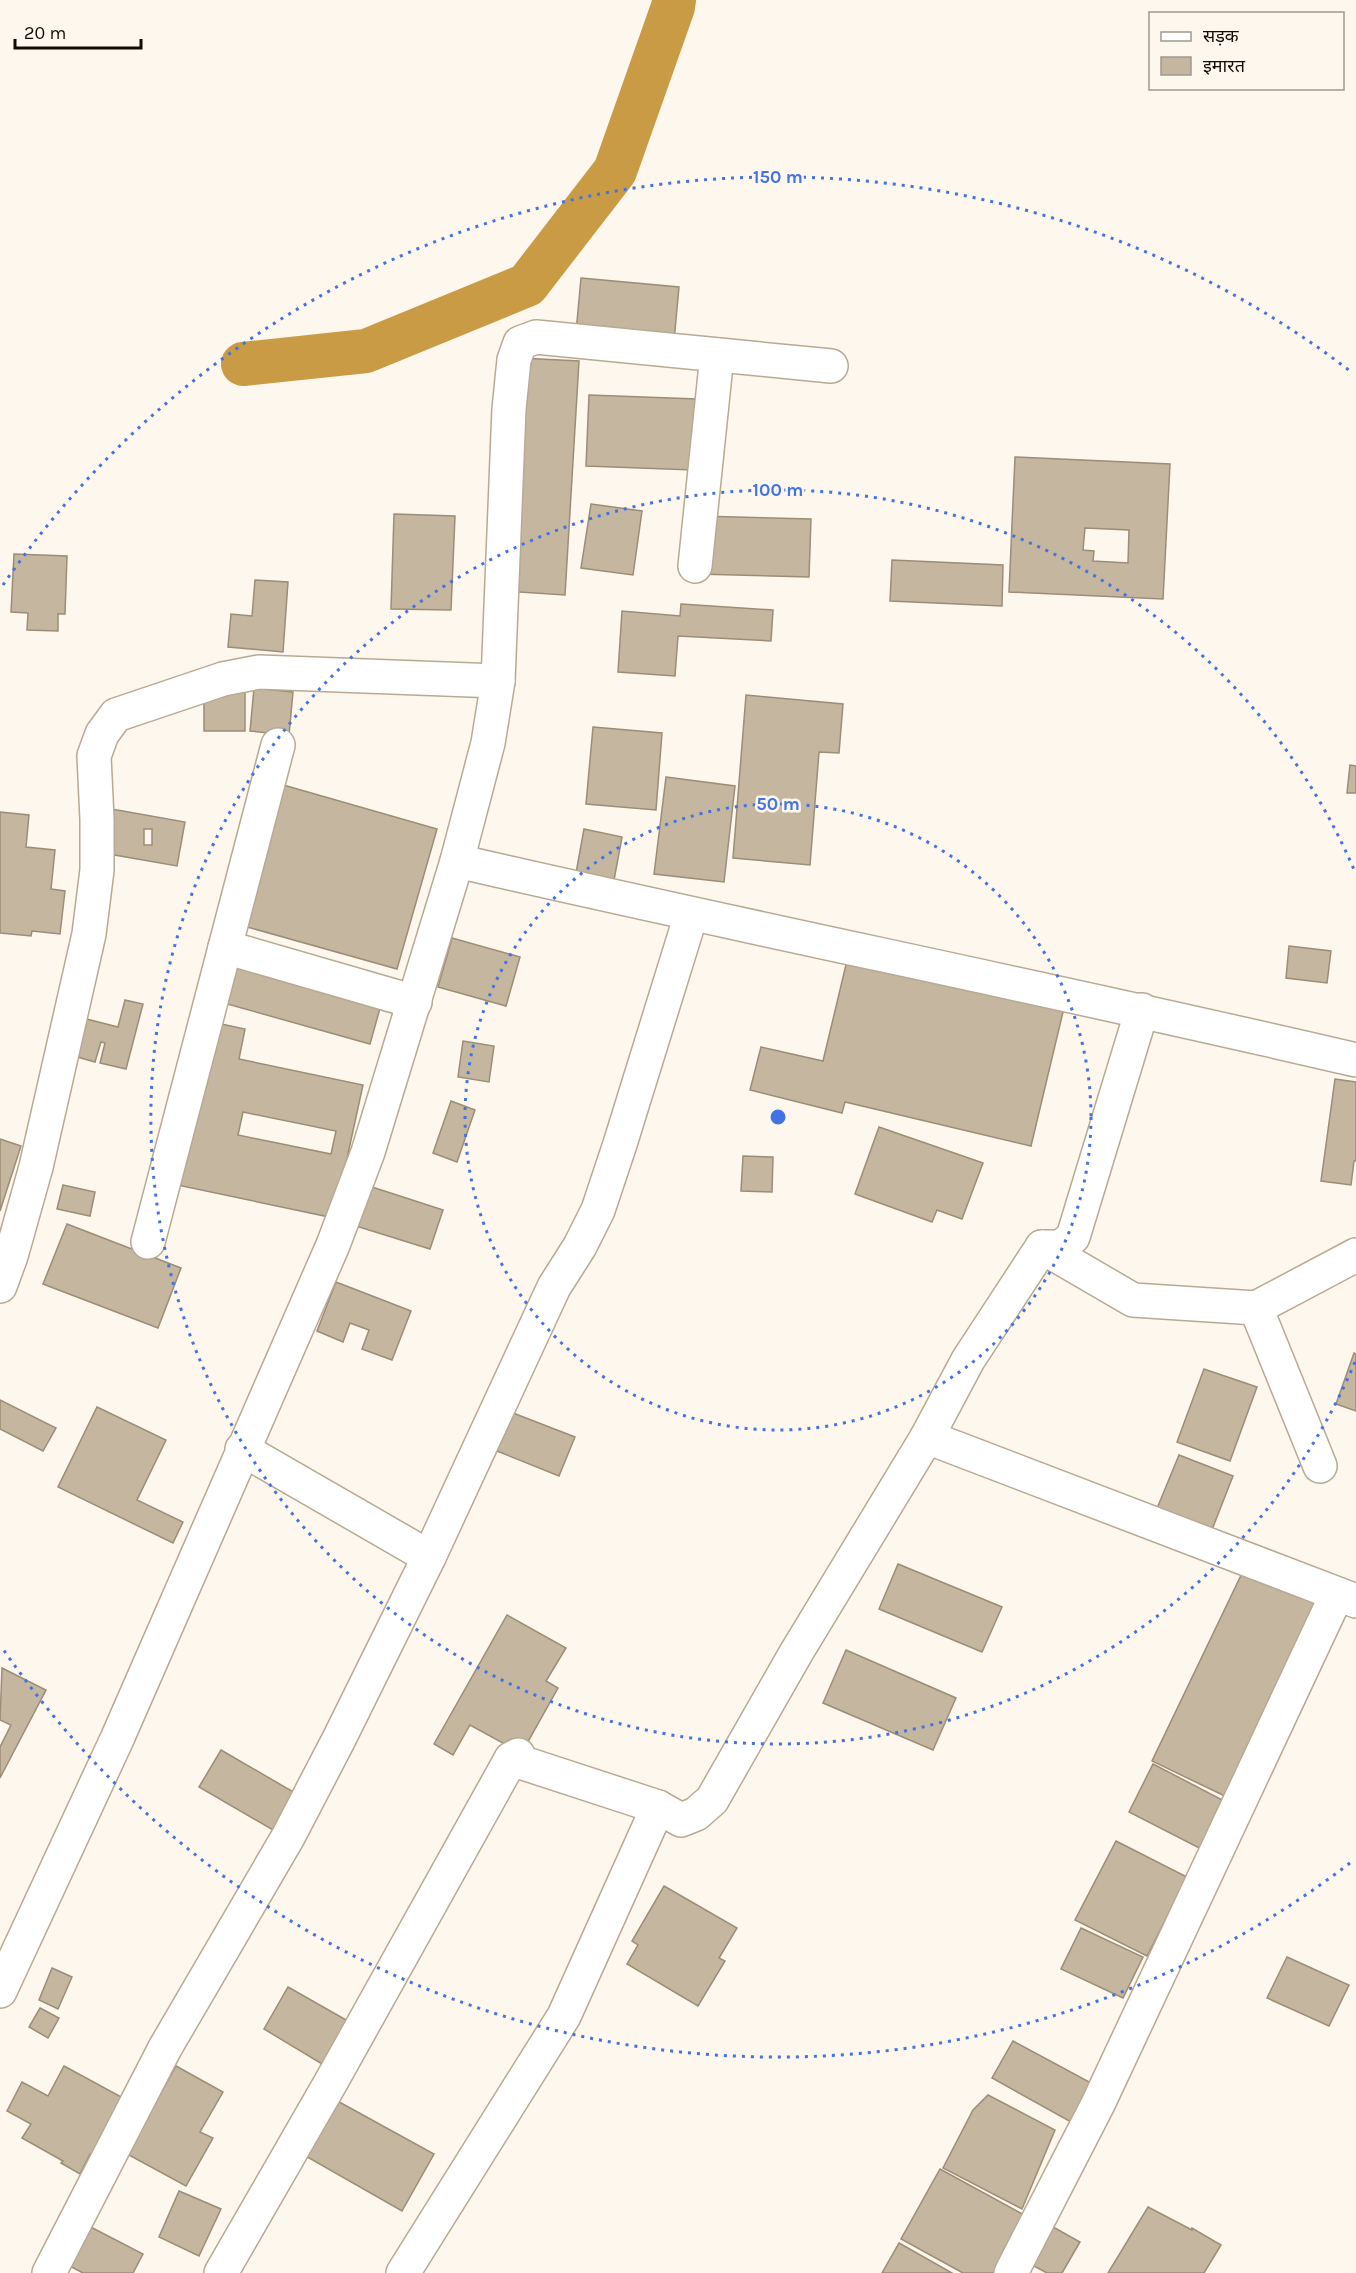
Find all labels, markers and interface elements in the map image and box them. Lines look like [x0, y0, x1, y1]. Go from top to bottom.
scale bar [15, 12, 141, 50]
legend [1149, 12, 1344, 90]
text: 20 m [24, 22, 66, 44]
text: सड़क [1203, 25, 1240, 47]
text: इमारत [1203, 55, 1246, 77]
text: 150 m [753, 166, 803, 188]
text: 100 m [753, 479, 803, 501]
text: 50 m [756, 793, 800, 815]
centre of rings [768, 1107, 788, 1127]

